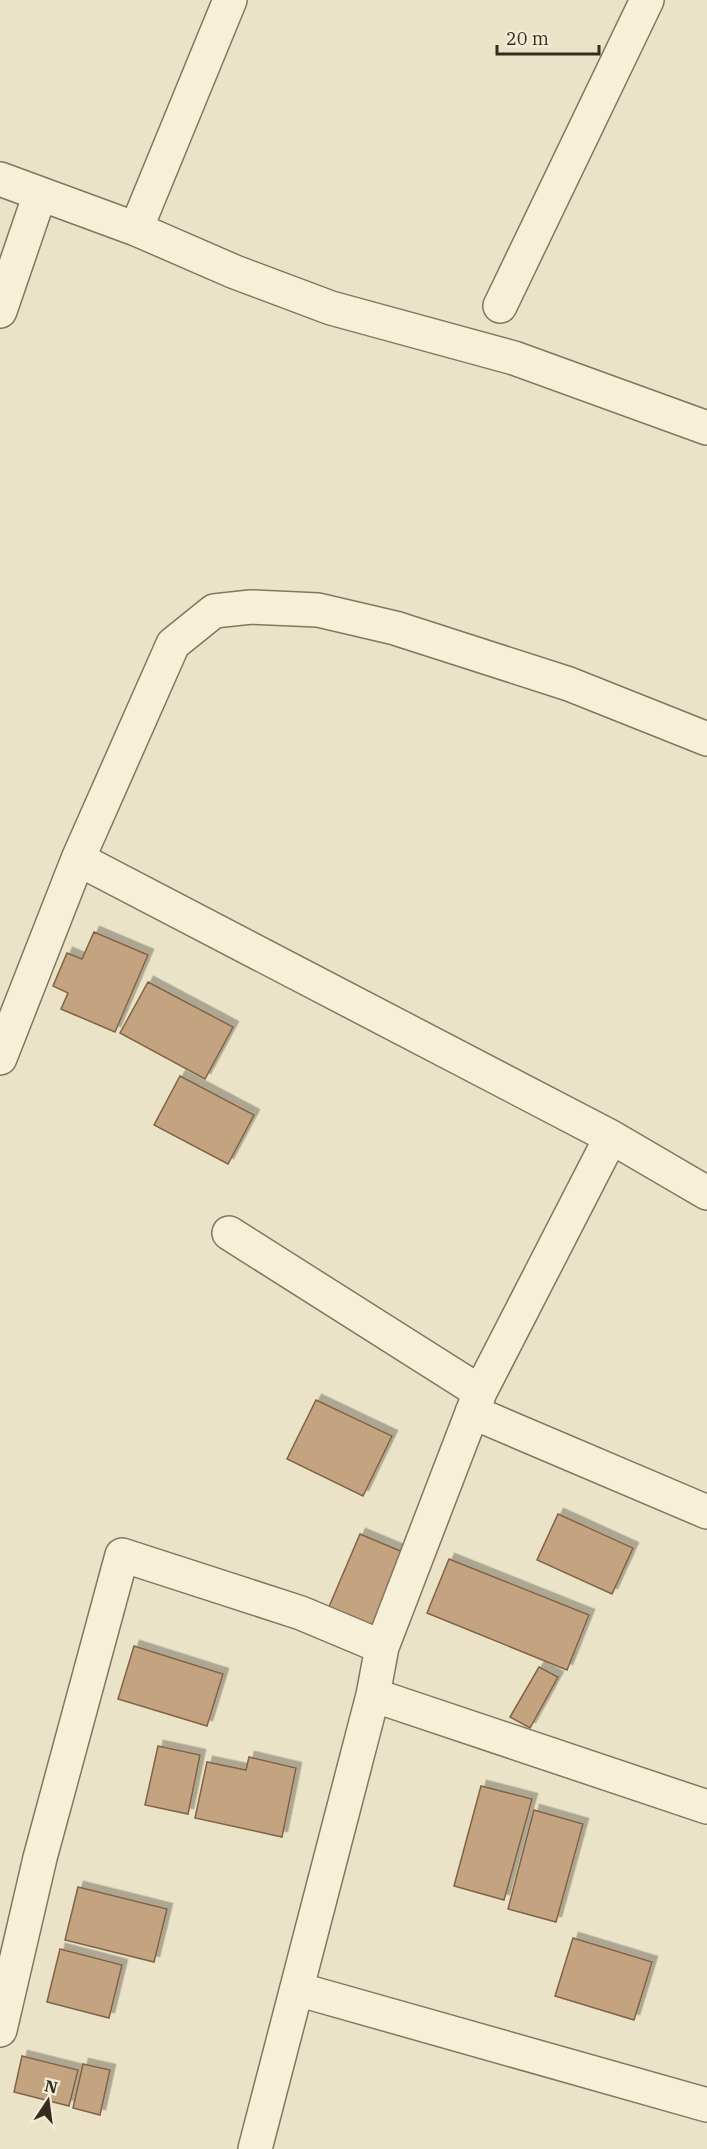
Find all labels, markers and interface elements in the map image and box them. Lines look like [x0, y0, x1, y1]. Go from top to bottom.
scale bar [497, 18, 599, 56]
text: 20 m [506, 27, 549, 50]
north arrow [18, 2071, 78, 2131]
text: N [43, 2075, 60, 2098]

